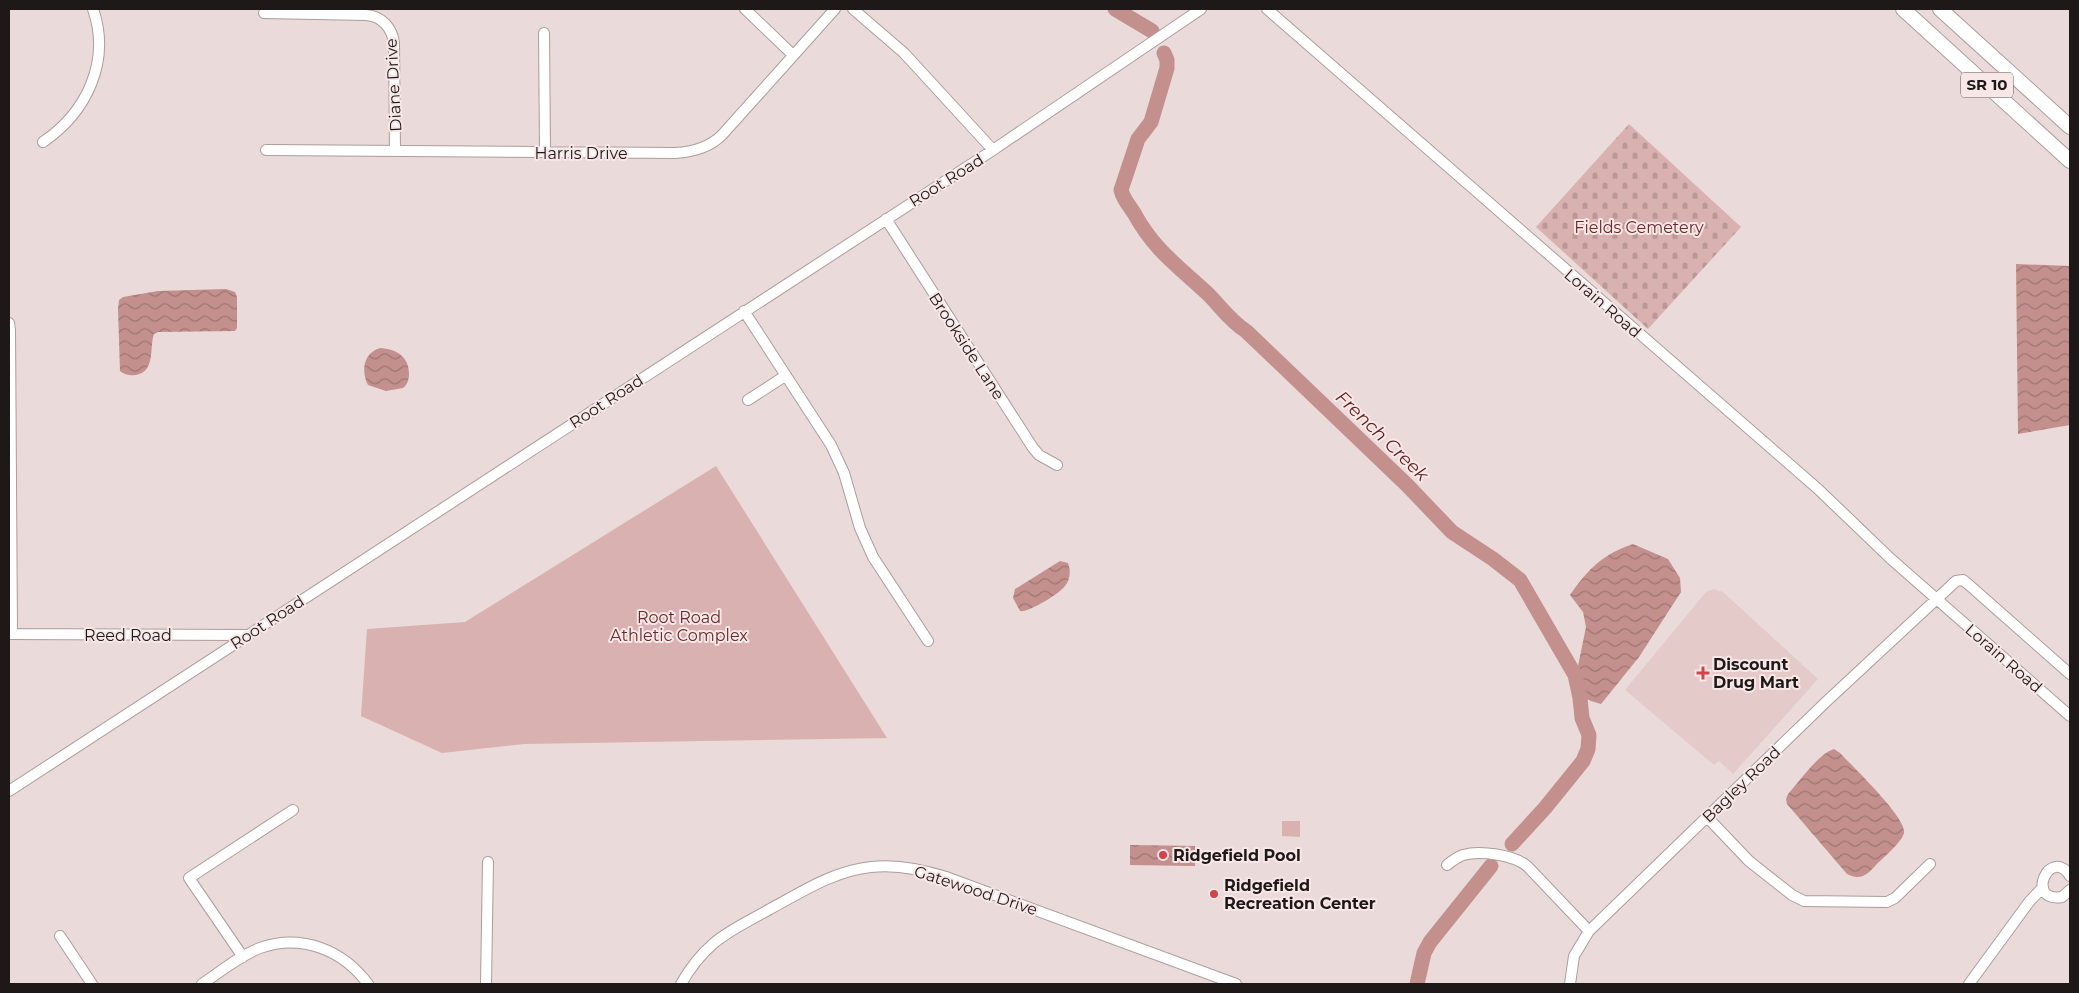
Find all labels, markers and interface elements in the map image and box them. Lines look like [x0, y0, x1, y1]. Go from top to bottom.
street label: Diane Drive [382, 38, 405, 132]
road number: SR 10 [1961, 72, 2013, 98]
street label: Harris Drive [534, 144, 628, 163]
street label: Root Road [906, 150, 987, 211]
park label: Fields Cemetery [1574, 218, 1704, 237]
street label: Lorain Road [1560, 265, 1645, 342]
street label: Brookside Lane [925, 289, 1008, 403]
street label: Root Road [566, 371, 647, 432]
water label: French Creek [1331, 386, 1434, 487]
street label: Root Road [227, 592, 308, 653]
park label: Root Road Athletic Complex [610, 608, 748, 645]
street label: Lorain Road [1961, 620, 2046, 697]
street label: Reed Road [84, 626, 172, 645]
place label: Discount Drug Mart [1713, 655, 1799, 692]
marker: Discount Drug Mart [1697, 667, 1709, 679]
street label: Bagley Road [1698, 742, 1784, 826]
place label: Ridgefield Pool [1173, 846, 1301, 865]
marker: Ridgefield Pool [1157, 849, 1169, 861]
street label: Gatewood Drive [912, 862, 1040, 919]
place label: Ridgefield Recreation Center [1224, 876, 1376, 913]
marker: Ridgefield Recreation Center [1208, 888, 1220, 900]

